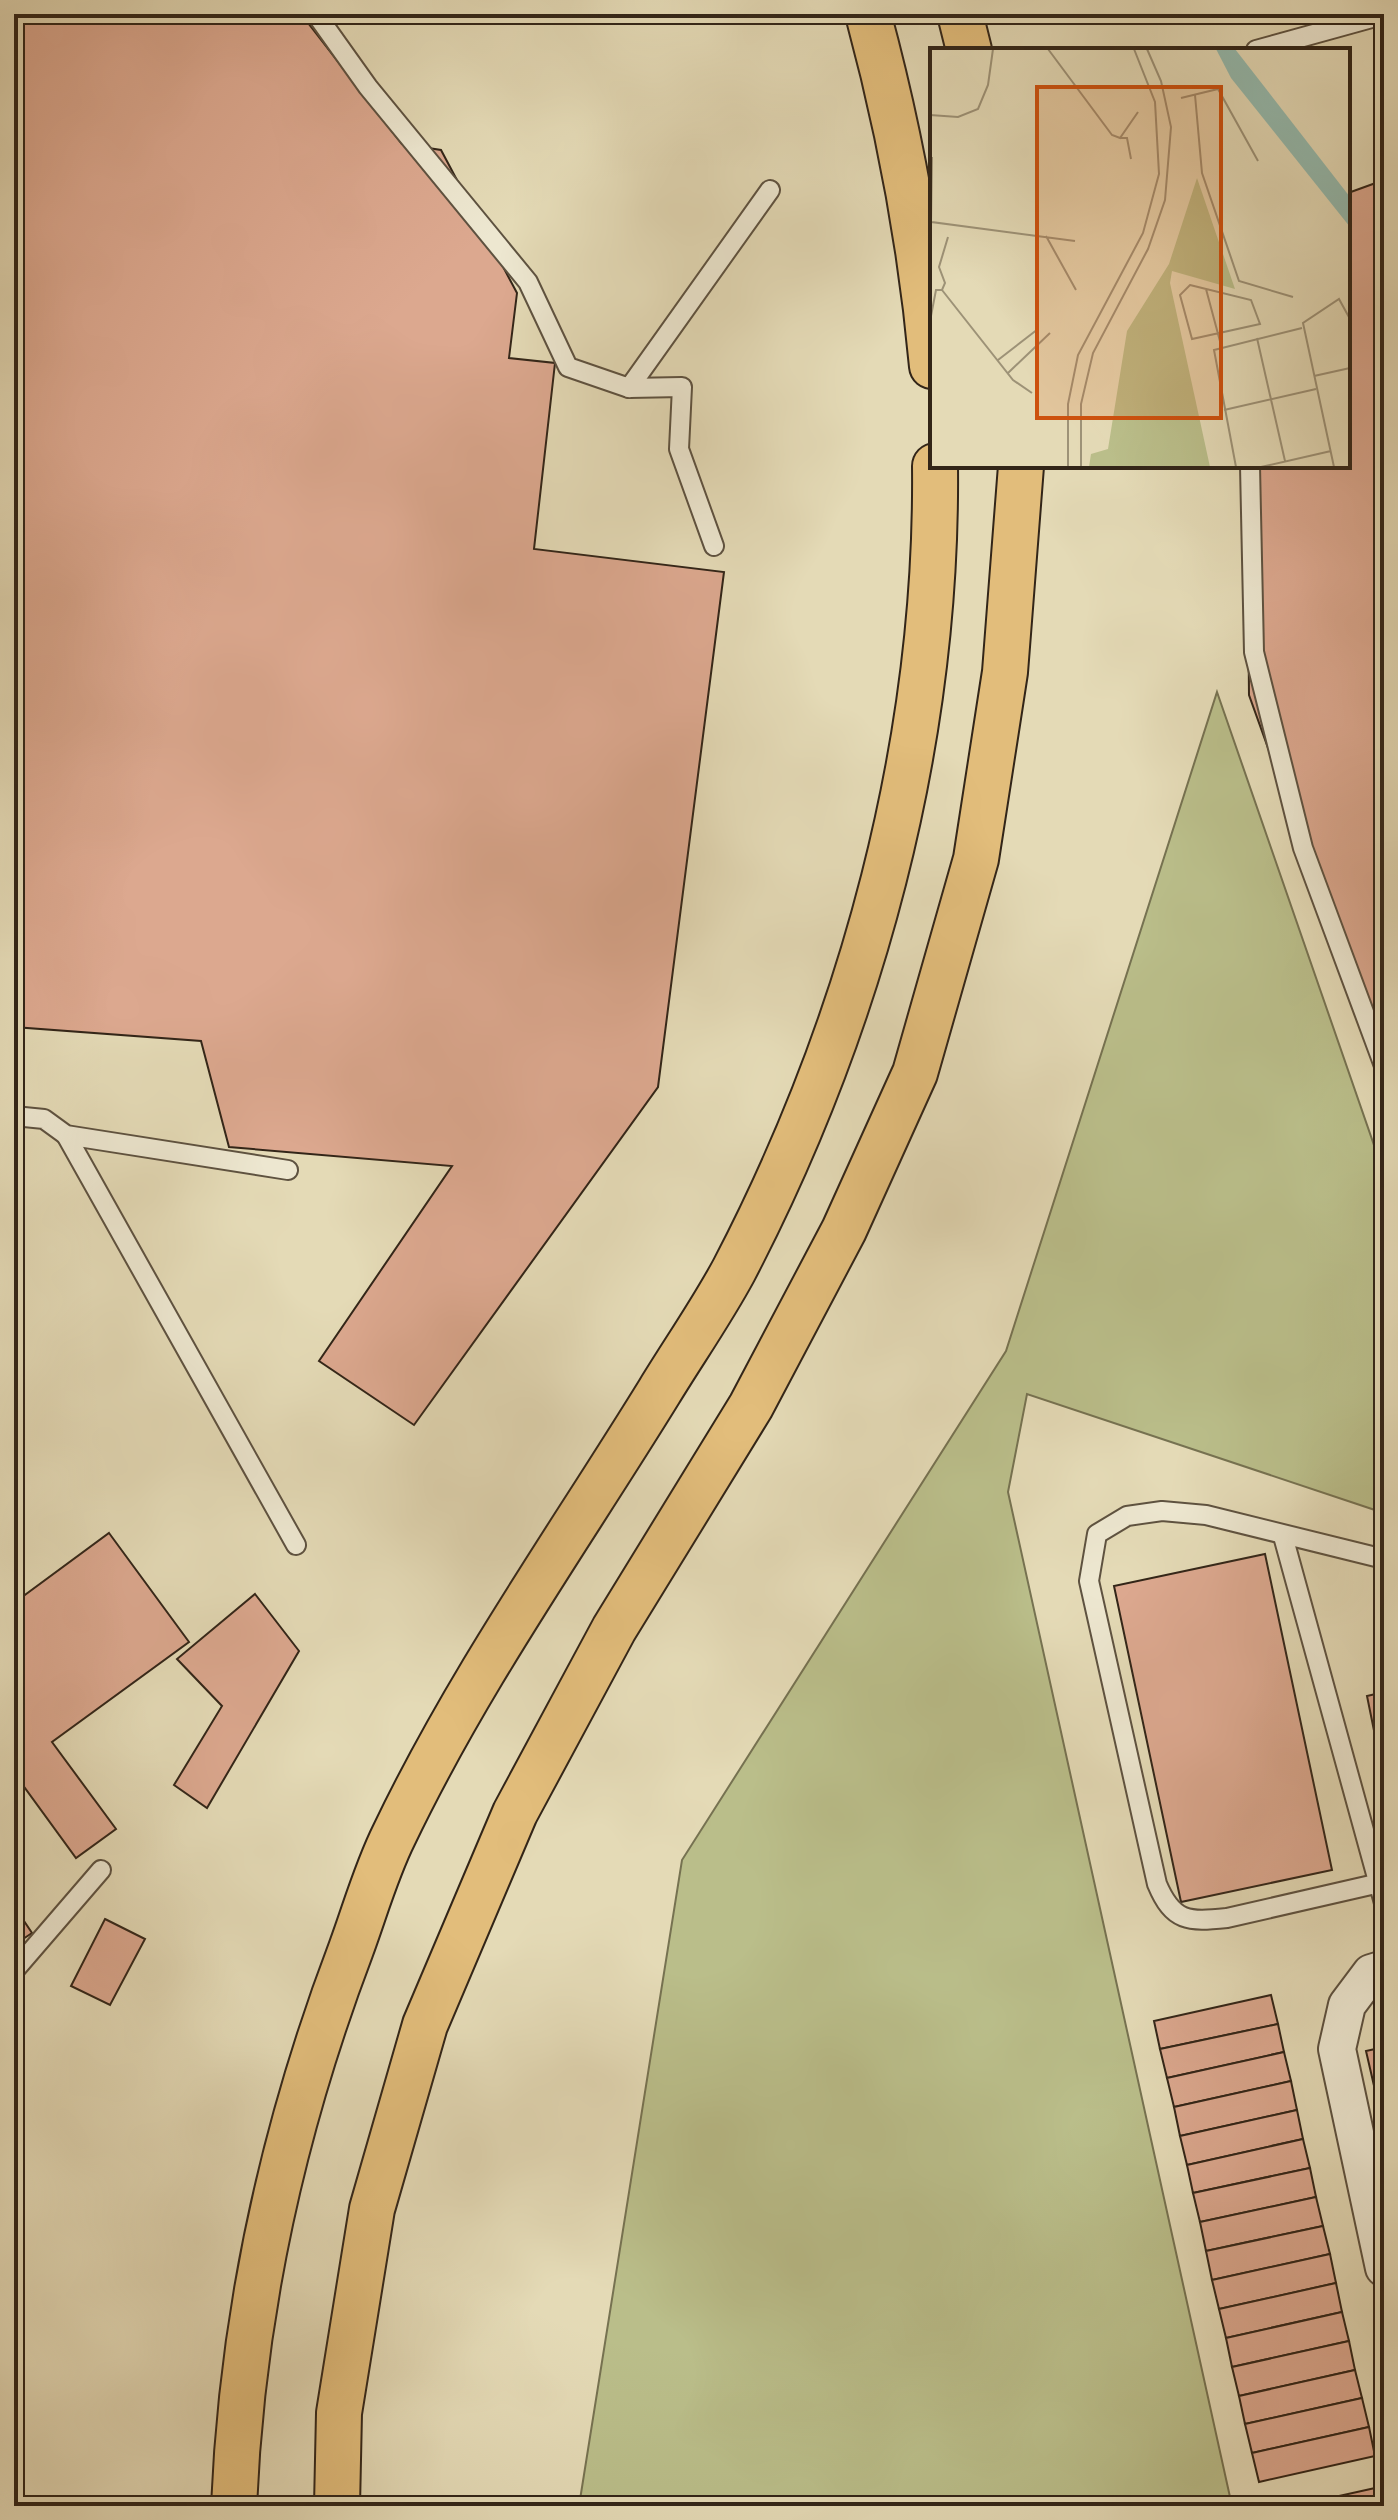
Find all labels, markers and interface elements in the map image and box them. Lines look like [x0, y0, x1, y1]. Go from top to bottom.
inset map [930, 48, 1350, 468]

